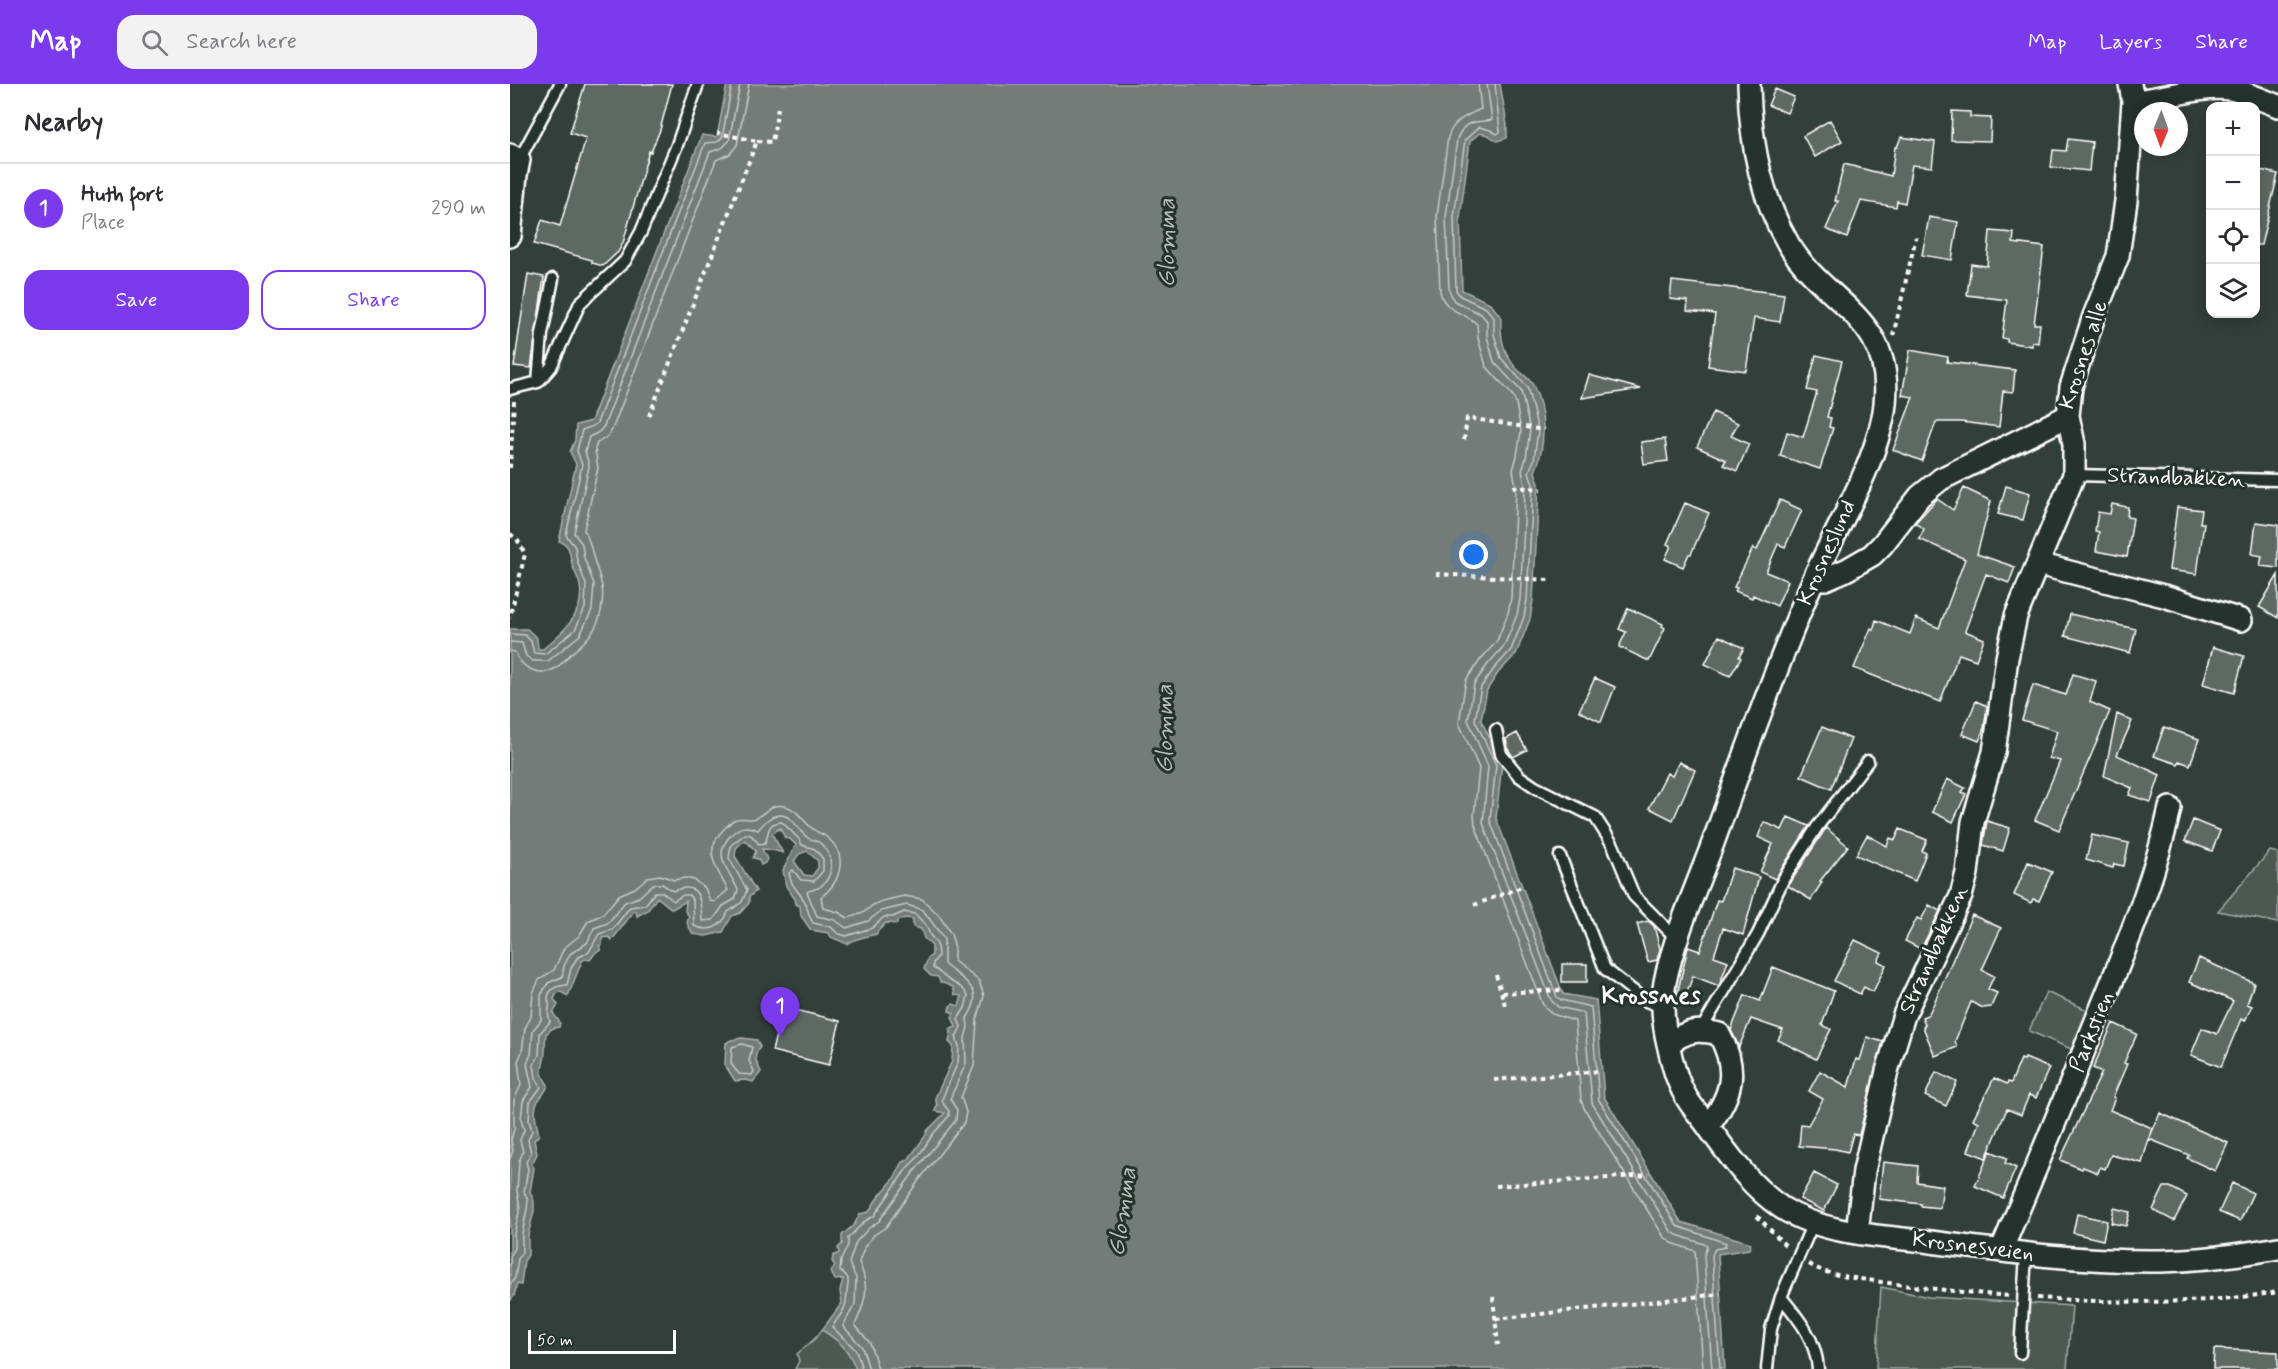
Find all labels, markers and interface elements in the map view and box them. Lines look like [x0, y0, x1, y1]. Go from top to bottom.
search box [117, 15, 537, 69]
text: Map [30, 24, 81, 61]
icon: search [138, 26, 171, 59]
text: Search here [186, 28, 297, 56]
text: Map [2028, 28, 2066, 56]
text: Layers [2099, 28, 2162, 56]
text: Share [2195, 28, 2248, 56]
north arrow [2134, 102, 2188, 156]
map controls [2206, 102, 2260, 318]
button: + [2206, 102, 2260, 156]
text: Nearby [24, 106, 103, 140]
button: − [2206, 156, 2260, 210]
text: Huth fort [81, 181, 164, 209]
text: 1 [39, 195, 48, 222]
text: 290 m [431, 195, 486, 222]
water label: Glomma [1152, 198, 1183, 287]
text: Place [81, 209, 125, 236]
button: locate [2206, 210, 2260, 264]
button: layers [2206, 264, 2260, 318]
button: Save [24, 270, 249, 330]
button: Share [261, 270, 486, 330]
street label: Krosnes alle [2053, 297, 2115, 413]
street label: Strandbakken [2107, 462, 2245, 494]
street label: Krosneslund [1791, 496, 1863, 610]
your location [1459, 540, 1488, 569]
water label: Glomma [1150, 684, 1181, 773]
street label: Strandbakken [1893, 881, 1975, 1019]
district label: Krossnes [1601, 981, 1701, 1012]
street label: Parkstien [2063, 987, 2121, 1077]
pin: 1 [760, 988, 800, 1037]
water label: Glomma [1101, 1166, 1145, 1258]
street label: Krosnesveien [1911, 1226, 2035, 1268]
scale bar [528, 1327, 676, 1354]
text: 50 m [537, 1330, 573, 1351]

